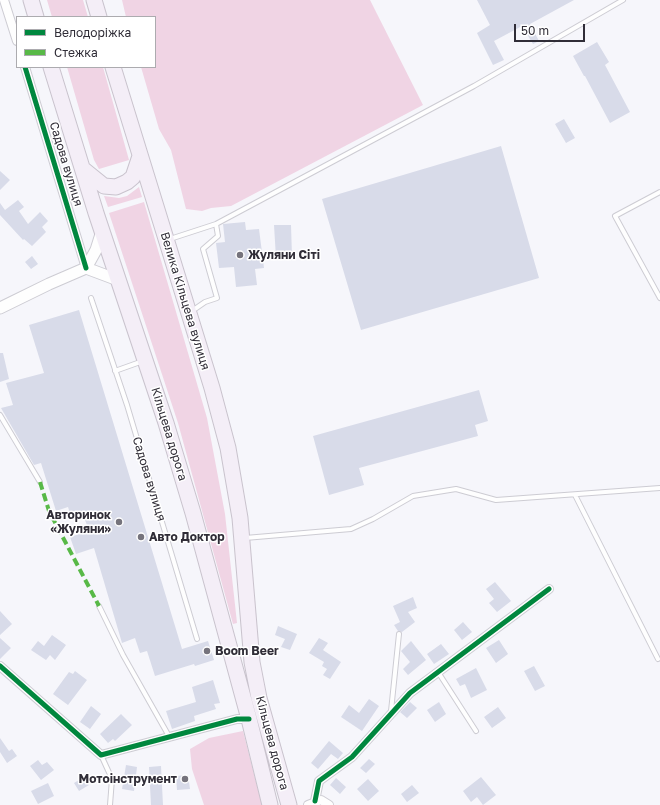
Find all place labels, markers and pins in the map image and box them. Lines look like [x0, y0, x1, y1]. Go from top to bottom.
place label: Жуляни Сіті [248, 248, 320, 262]
marker: Жуляни Сіті [235, 250, 245, 260]
place label: Авторинок «Жуляни» [46, 508, 111, 536]
marker: Авторинок «Жуляни» [114, 517, 124, 527]
place label: Авто Доктор [149, 530, 225, 544]
marker: Авто Доктор [136, 532, 146, 542]
place label: Boom Beer [215, 644, 279, 658]
marker: Boom Beer [202, 646, 212, 656]
place label: Мотоінструмент [79, 772, 177, 786]
marker: Мотоінструмент [180, 774, 190, 784]

